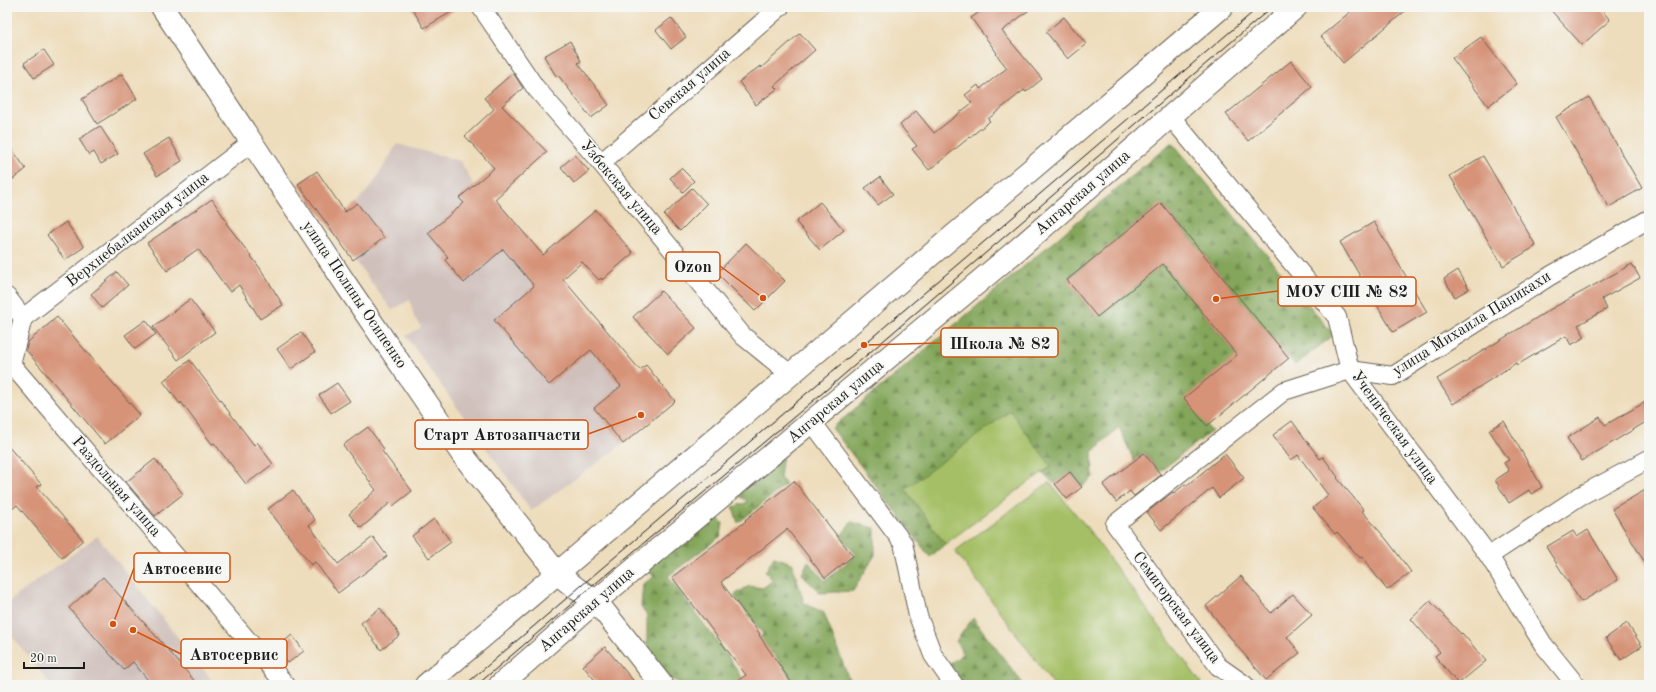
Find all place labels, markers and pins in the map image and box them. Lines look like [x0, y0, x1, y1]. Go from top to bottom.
callout: Ozon [666, 252, 720, 281]
callout: МОУ СШ № 82 [1278, 277, 1416, 306]
callout: Школа № 82 [941, 328, 1058, 357]
callout: Старт Автозапчасти [415, 420, 588, 449]
callout: Автосевис [134, 553, 230, 582]
callout: Автосервис [181, 639, 287, 668]

